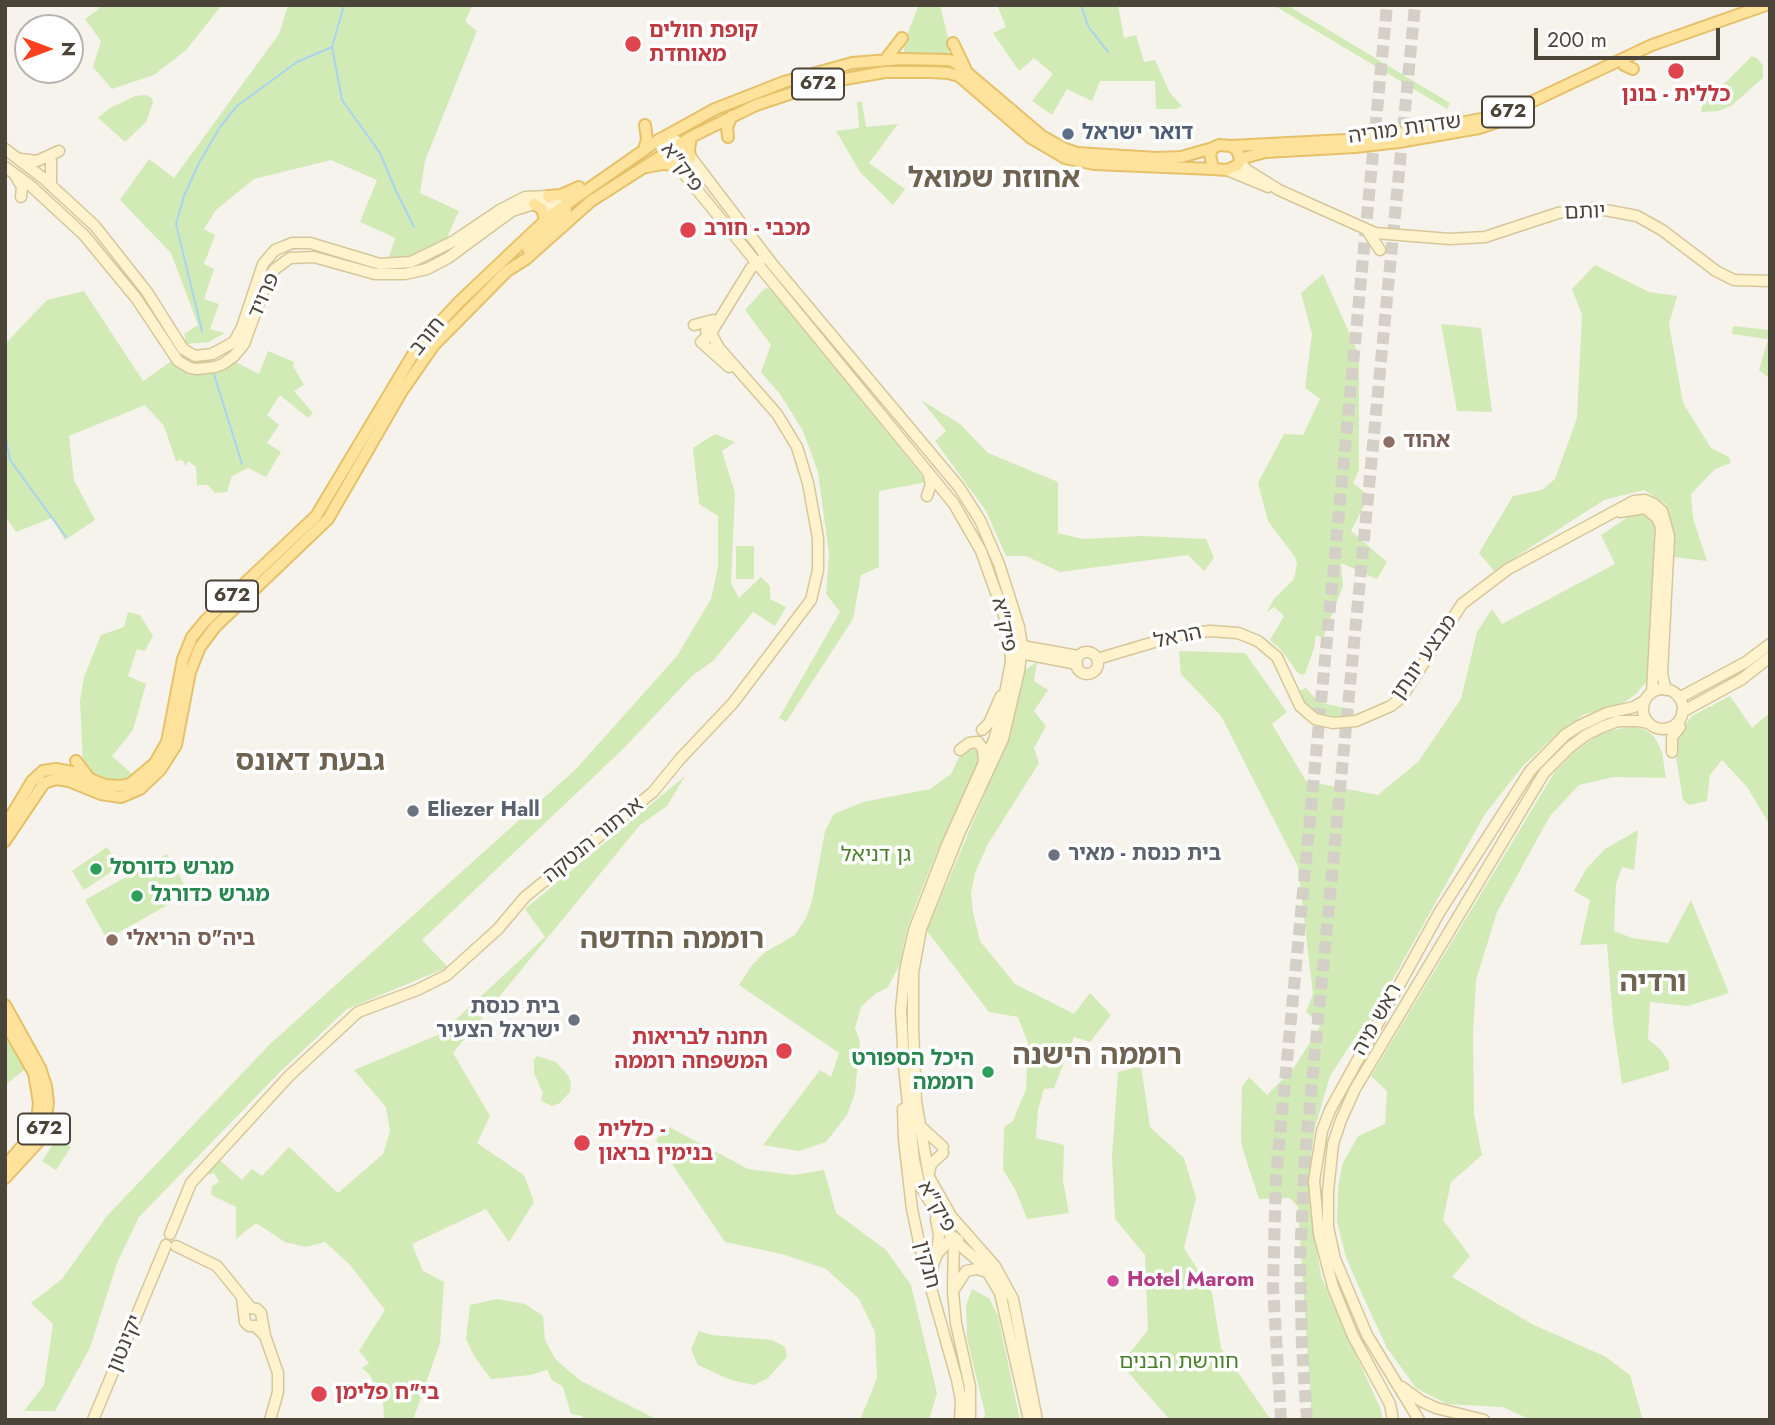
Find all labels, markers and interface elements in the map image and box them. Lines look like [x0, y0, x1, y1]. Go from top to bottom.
north arrow [14, 14, 84, 84]
scale bar [1537, 14, 1722, 58]
place label: קופת חולים מאוחדת [649, 19, 758, 69]
text: 200 m [1547, 25, 1607, 55]
marker: קופת חולים מאוחדת [623, 34, 643, 54]
text: N [55, 41, 82, 57]
marker: כללית - בונן [1666, 61, 1686, 81]
road number: 672 [792, 68, 844, 100]
place label: כללית - בונן [1622, 83, 1730, 109]
road number: 672 [1482, 96, 1534, 128]
street label: שדרות מוריה [1347, 110, 1463, 150]
place label: דואר ישראל [1082, 121, 1193, 147]
marker: דואר ישראל [1060, 126, 1076, 142]
street label: פיק"א [654, 138, 708, 198]
district label: אחוזת שמואל [908, 163, 1080, 197]
street label: יותם [1564, 200, 1606, 226]
place label: מכבי - חורב [704, 217, 810, 243]
marker: מכבי - חורב [678, 220, 698, 240]
street label: פרויד [244, 269, 286, 323]
street label: חורב [405, 313, 451, 361]
place label: אהוד [1403, 429, 1450, 455]
marker: אהוד [1381, 434, 1397, 450]
road number: 672 [206, 580, 258, 611]
street label: פיק"א [985, 595, 1021, 655]
street label: מבצע יונתן [1387, 611, 1463, 705]
street label: הראל [1152, 621, 1204, 655]
district label: גבעת דאונס [235, 746, 385, 780]
street label: ארתור הנטקה [539, 793, 649, 889]
place label: Eliezer Hall [427, 798, 540, 824]
marker: Eliezer Hall [405, 803, 421, 819]
place label: בית כנסת - מאיר [1068, 842, 1221, 868]
park label: גן דניאל [841, 843, 911, 869]
marker: בית כנסת - מאיר [1046, 847, 1062, 863]
place label: מגרש כדורסל [110, 856, 234, 882]
marker: מגרש כדורסל [88, 861, 104, 877]
place label: מגרש כדורגל [151, 883, 270, 909]
marker: מגרש כדורגל [129, 888, 145, 904]
district label: רוממה החדשה [580, 924, 764, 958]
place label: ביה"ס הריאלי [126, 927, 255, 953]
marker: ביה"ס הריאלי [104, 932, 120, 948]
district label: ורדיה [1619, 967, 1687, 1001]
street label: ראש מיה [1348, 980, 1408, 1060]
place label: בית כנסת ישראל הצעיר [436, 995, 560, 1045]
marker: בית כנסת ישראל הצעיר [566, 1012, 582, 1028]
place label: תחנה לבריאות המשפחה רוממה [614, 1026, 768, 1076]
district label: רוממה הישנה [1012, 1040, 1182, 1074]
marker: תחנה לבריאות המשפחה רוממה [774, 1041, 794, 1061]
place label: היכל הספורט רוממה [852, 1047, 974, 1097]
marker: היכל הספורט רוממה [980, 1064, 996, 1080]
road number: 672 [18, 1114, 70, 1144]
place label: כללית - בנימין בראון [598, 1118, 713, 1168]
marker: כללית - בנימין בראון [572, 1133, 592, 1153]
street label: פיק"א [911, 1177, 961, 1237]
street label: חנקין [908, 1238, 944, 1292]
place label: Hotel Marom [1127, 1268, 1255, 1294]
marker: Hotel Marom [1105, 1273, 1121, 1289]
street label: יקינטון [103, 1312, 149, 1376]
park label: חורשת הבנים [1119, 1350, 1239, 1376]
place label: בי"ח פלימן [335, 1381, 439, 1407]
marker: בי"ח פלימן [309, 1384, 329, 1404]

